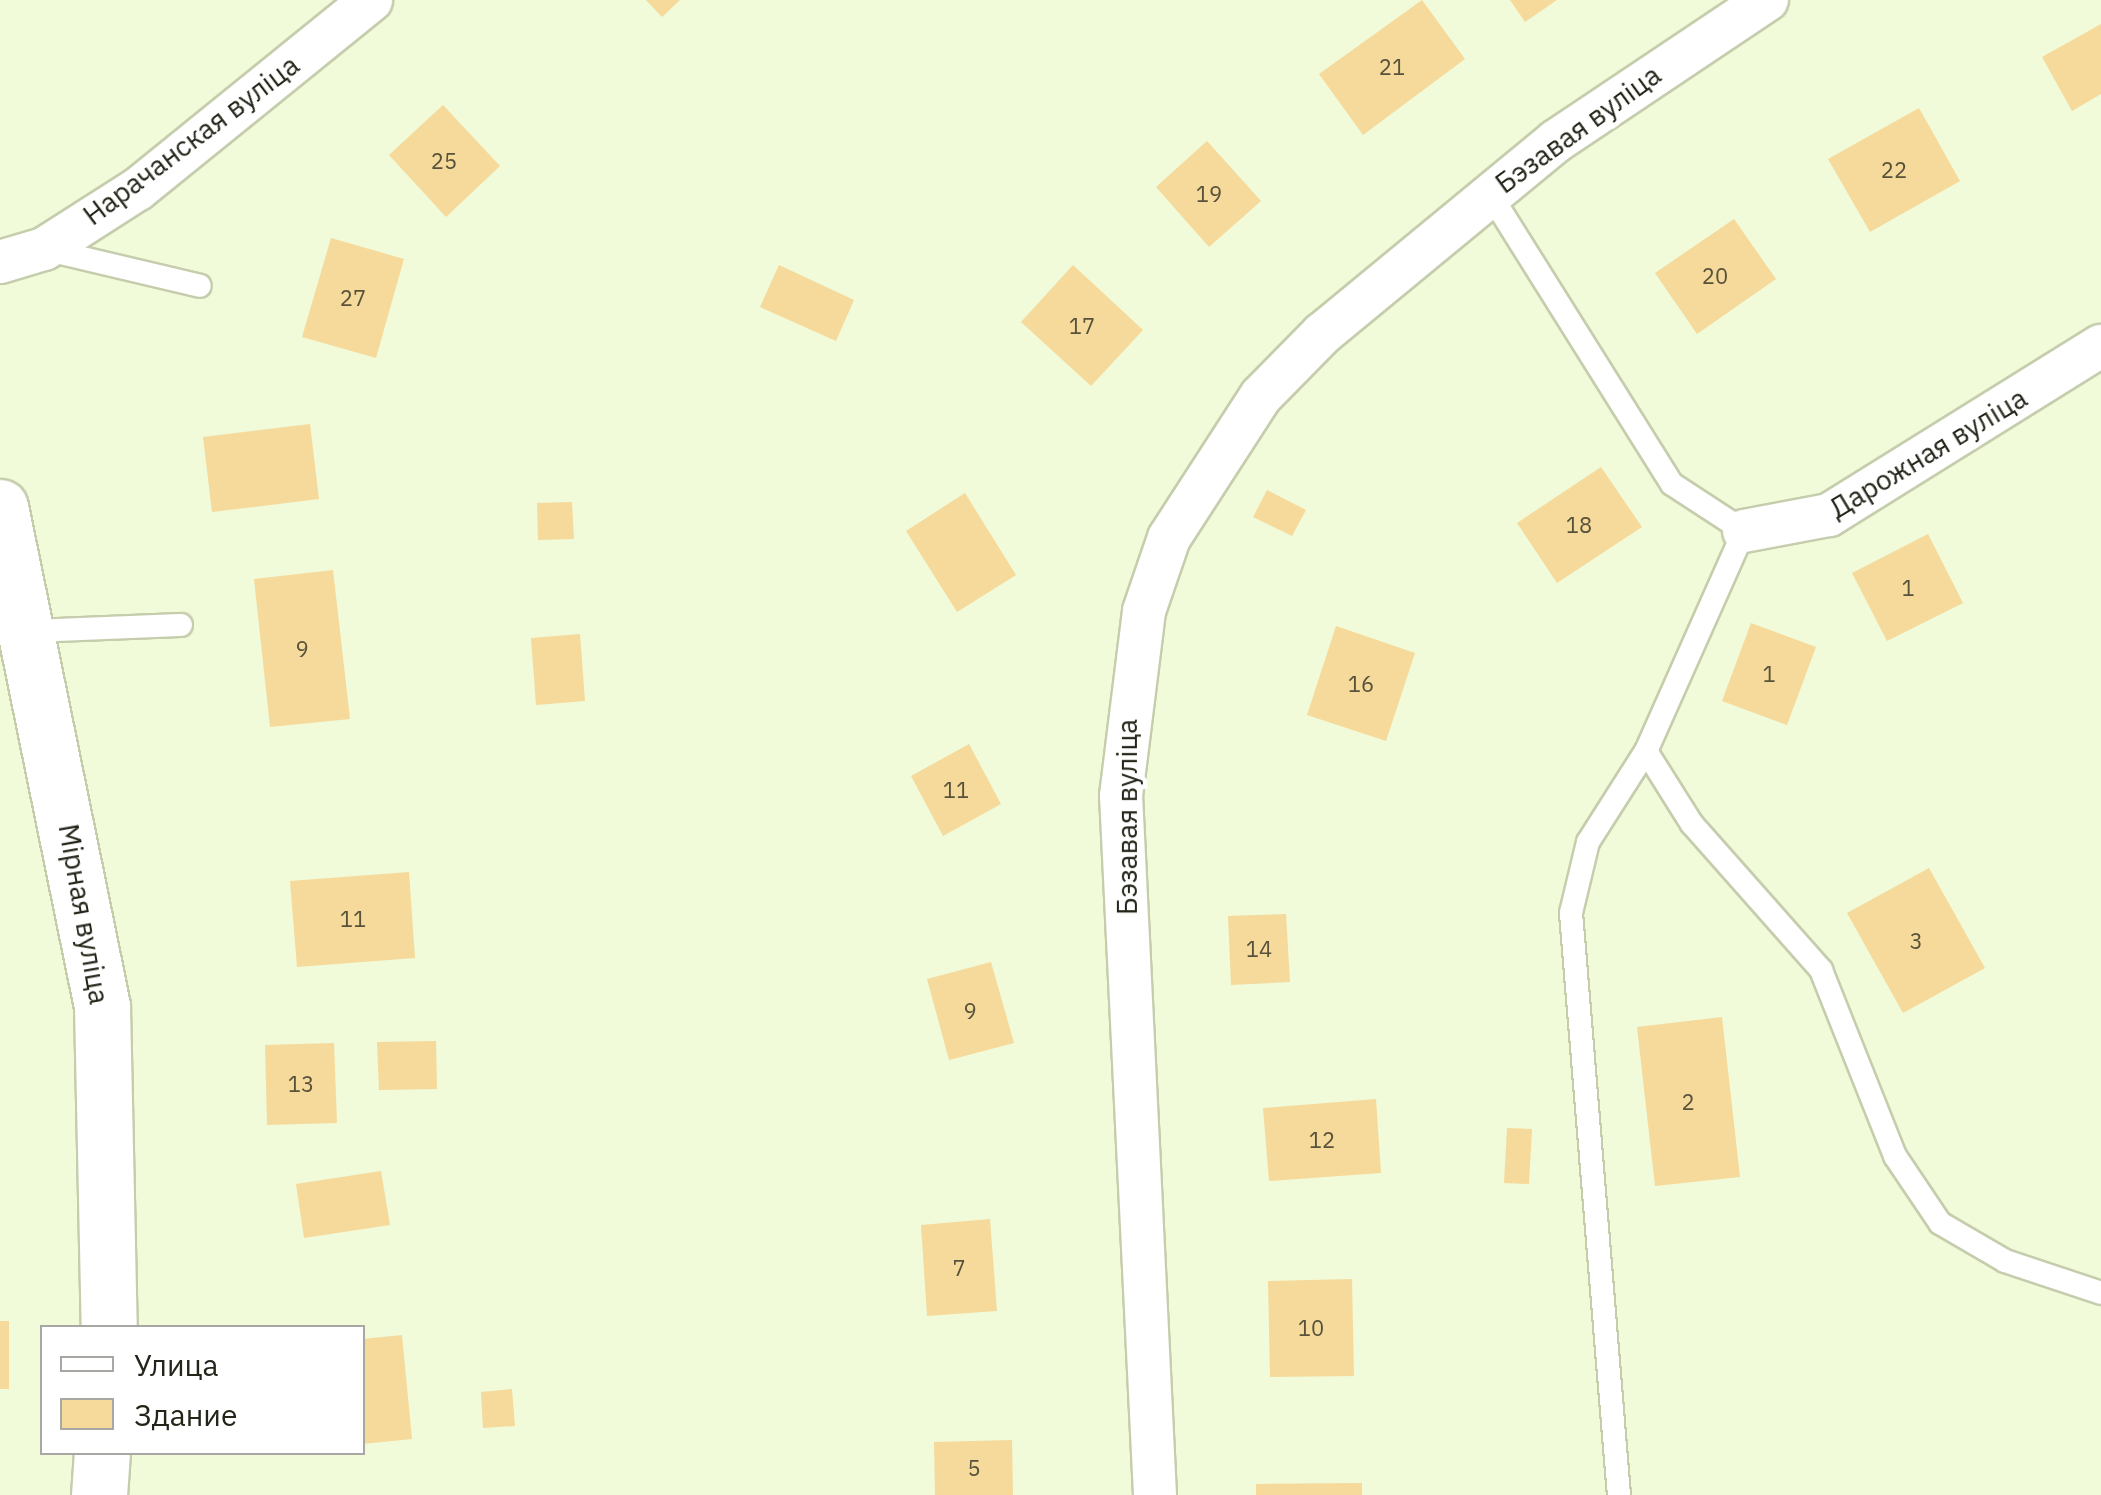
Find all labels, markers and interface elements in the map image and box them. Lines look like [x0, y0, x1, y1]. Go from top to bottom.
street label: Нарачанская вуліца [77, 48, 305, 232]
house number: 21 [1379, 54, 1405, 80]
street label: Бэзавая вуліца [1489, 58, 1667, 200]
house number: 25 [431, 148, 457, 174]
house number: 22 [1881, 157, 1907, 183]
house number: 19 [1196, 181, 1222, 207]
house number: 20 [1702, 263, 1728, 289]
house number: 27 [340, 285, 366, 311]
house number: 17 [1069, 313, 1095, 339]
street label: Дарожная вуліца [1823, 381, 2033, 525]
house number: 18 [1566, 512, 1592, 538]
house number: 1 [1901, 575, 1915, 601]
house number: 9 [295, 636, 309, 662]
house number: 1 [1762, 661, 1776, 687]
house number: 16 [1348, 671, 1374, 697]
street label: Бэзавая вуліца [1110, 719, 1144, 915]
house number: 11 [943, 777, 969, 803]
street label: Мірная вуліца [52, 821, 116, 1007]
house number: 11 [340, 906, 366, 932]
house number: 3 [1909, 928, 1923, 954]
house number: 14 [1246, 936, 1272, 962]
house number: 9 [963, 998, 977, 1024]
house number: 13 [288, 1071, 314, 1097]
house number: 2 [1681, 1089, 1695, 1115]
house number: 12 [1309, 1127, 1335, 1153]
house number: 7 [952, 1255, 966, 1281]
house number: 10 [1298, 1315, 1324, 1341]
legend [40, 1325, 365, 1455]
text: Улица [134, 1345, 219, 1384]
text: Здание [134, 1395, 237, 1434]
house number: 5 [967, 1455, 981, 1481]

